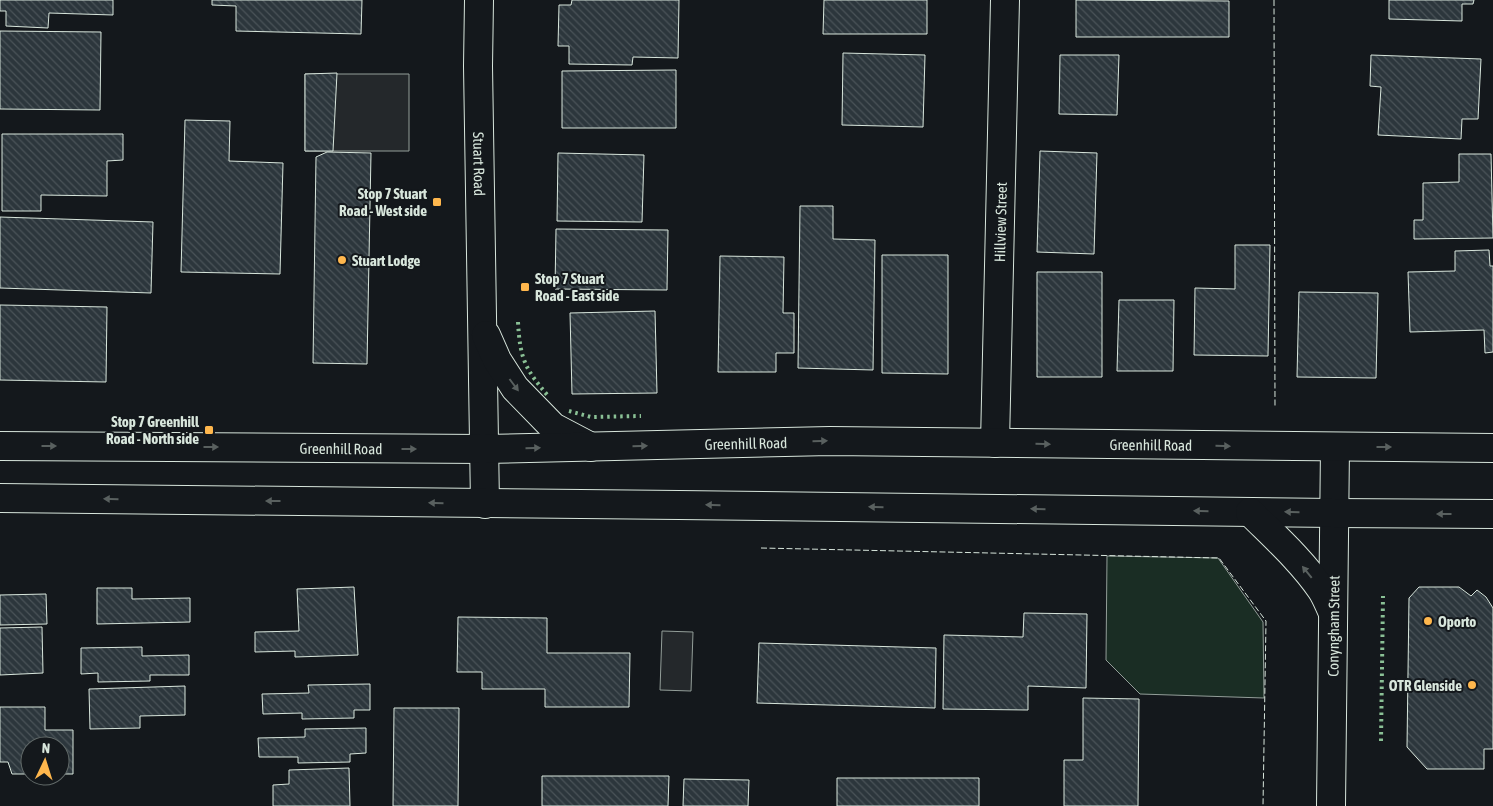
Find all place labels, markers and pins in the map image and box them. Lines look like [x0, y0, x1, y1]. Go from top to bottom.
place label: Stop 7 Stuart Road - West side [339, 185, 428, 219]
marker: Stop 7 Stuart Road - West side [431, 196, 443, 208]
place label: Stuart Lodge [352, 252, 421, 269]
marker: Stuart Lodge [336, 254, 348, 266]
place label: Stop 7 Stuart Road - East side [535, 270, 619, 304]
marker: Stop 7 Stuart Road - East side [519, 281, 531, 293]
place label: Stop 7 Greenhill Road - North side [106, 413, 200, 447]
marker: Stop 7 Greenhill Road - North side [203, 424, 215, 436]
place label: Oporto [1438, 613, 1476, 630]
marker: Oporto [1422, 615, 1434, 627]
place label: OTR Glenside [1389, 677, 1462, 694]
marker: OTR Glenside [1466, 679, 1478, 691]

